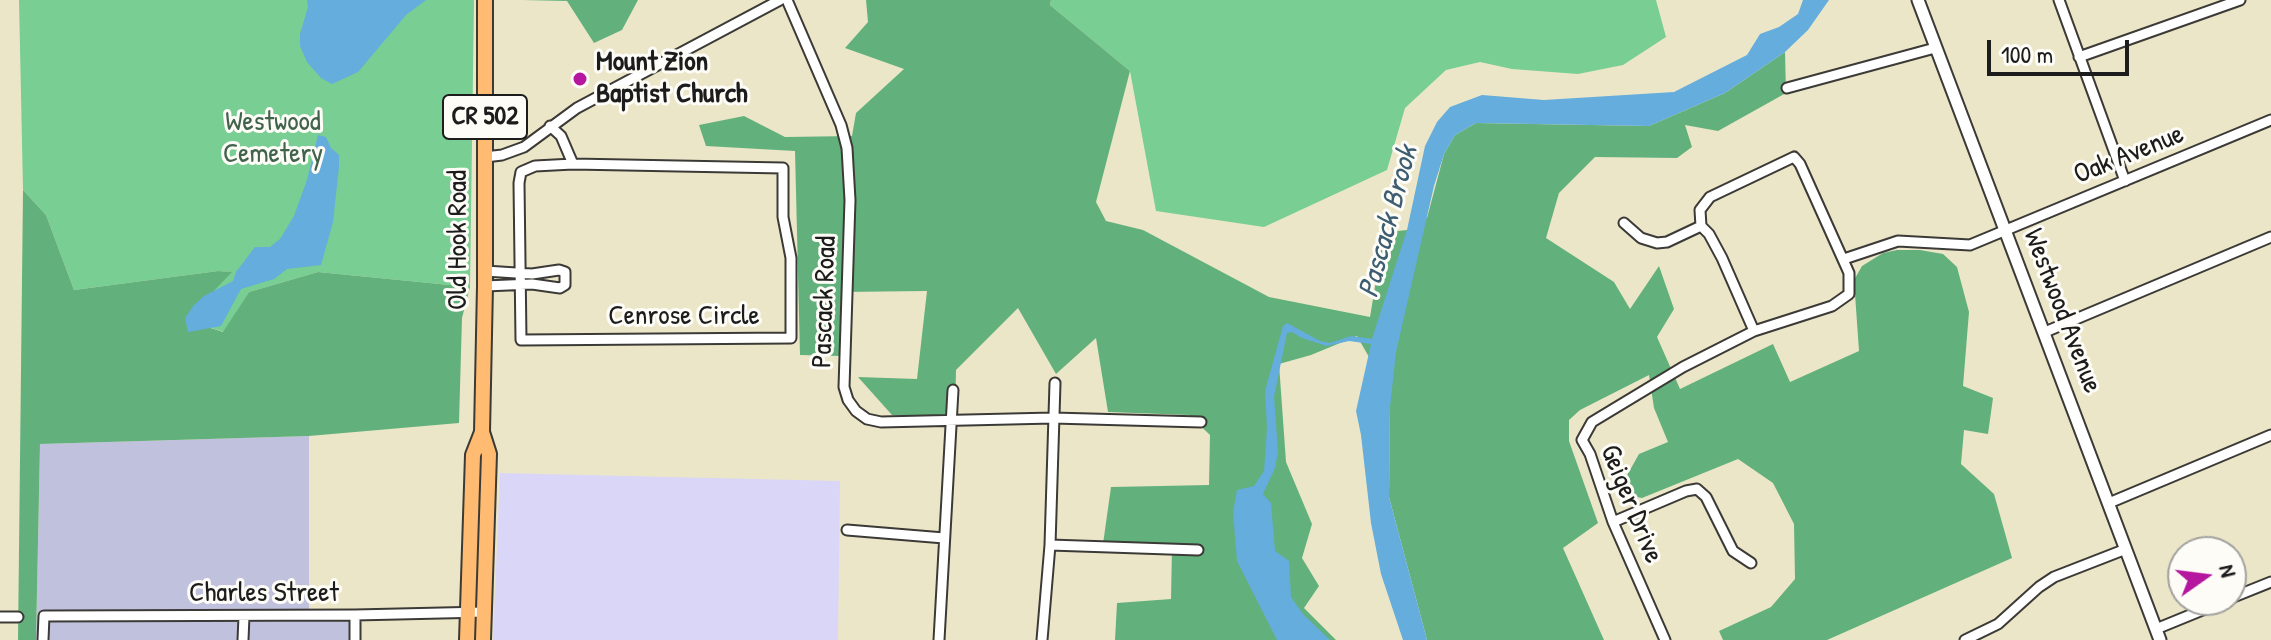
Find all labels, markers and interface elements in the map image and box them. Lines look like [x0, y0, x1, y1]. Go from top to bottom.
scale bar [1991, 24, 2133, 74]
text: 100 m [2001, 38, 2053, 70]
place label: Mount Zion Baptist Church [596, 46, 748, 112]
marker: Mount Zion Baptist Church [571, 70, 589, 88]
road number: CR 502 [443, 95, 527, 139]
park label: Westwood Cemetery [223, 106, 323, 172]
street label: Oak Avenue [2069, 118, 2189, 192]
water label: Pascack Brook [1351, 142, 1427, 302]
street label: Old Hook Road [442, 170, 476, 310]
street label: Westwood Avenue [2015, 224, 2109, 398]
street label: Pascack Road [806, 236, 844, 368]
street label: Cenrose Circle [608, 300, 760, 334]
street label: Geiger Drive [1592, 440, 1670, 568]
north arrow [2167, 536, 2247, 616]
text: N [2212, 561, 2244, 580]
street label: Charles Street [189, 577, 339, 611]

